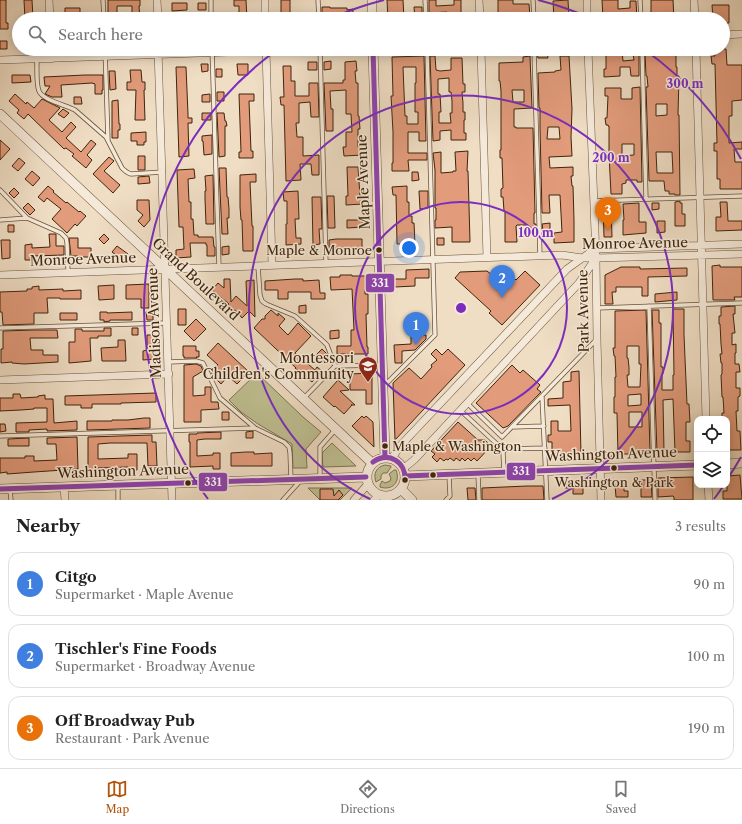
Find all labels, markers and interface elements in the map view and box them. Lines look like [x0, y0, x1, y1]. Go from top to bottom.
search box [12, 12, 730, 56]
icon: search [26, 23, 48, 45]
text: Search here [58, 25, 143, 44]
text: 300 m [666, 76, 704, 91]
street label: Maple Avenue [352, 134, 374, 230]
text: 200 m [592, 150, 630, 165]
pin: 3 [595, 197, 621, 230]
text: 100 m [518, 225, 554, 240]
street label: Monroe Avenue [582, 233, 688, 253]
street label: Grand Boulevard [149, 234, 244, 324]
your location [399, 238, 419, 258]
place label: Maple & Monroe [266, 242, 372, 258]
marker: Maple & Monroe [374, 245, 384, 255]
street label: Monroe Avenue [30, 248, 137, 270]
pin: 2 [489, 265, 515, 298]
street label: Madison Avenue [143, 267, 165, 379]
street label: Park Avenue [573, 269, 593, 353]
line badge: 331 [365, 273, 395, 293]
text: 331 [371, 276, 389, 290]
centre of rings [454, 301, 468, 315]
pin: 1 [403, 312, 429, 345]
place label: Montessori Children's Community [203, 349, 354, 383]
school or university icon: Montessori Children's Community [357, 355, 379, 383]
map controls [694, 416, 730, 488]
button: locate [694, 416, 730, 452]
place label: Maple & Washington [392, 438, 521, 454]
marker: Maple & Washington [380, 441, 390, 451]
street label: Washington Avenue [544, 443, 677, 465]
button: layers [694, 452, 730, 488]
street label: Washington Avenue [56, 460, 189, 482]
line badge: 331 [506, 462, 536, 481]
marker: Washington & Park [609, 463, 619, 473]
text: 331 [512, 464, 530, 478]
unlabelled marker [428, 470, 438, 480]
line badge: 331 [198, 472, 228, 492]
place label: Washington & Park [553, 474, 674, 490]
text: 331 [204, 475, 222, 489]
unlabelled marker [400, 475, 410, 485]
unlabelled marker [183, 478, 193, 488]
text: Nearby [16, 516, 80, 536]
text: 3 results [675, 518, 726, 534]
text: Citgo [55, 567, 97, 586]
text: 1 [27, 576, 33, 592]
text: 90 m [694, 576, 725, 592]
text: Supermarket · Maple Avenue [55, 586, 234, 602]
text: Tischler's Fine Foods [55, 639, 217, 658]
text: 2 [26, 648, 34, 664]
text: 100 m [687, 648, 725, 664]
text: Supermarket · Broadway Avenue [55, 658, 255, 674]
text: Off Broadway Pub [55, 711, 195, 730]
text: 3 [26, 720, 34, 736]
text: 190 m [688, 720, 725, 736]
text: Restaurant · Park Avenue [55, 730, 209, 746]
tab: Map [106, 778, 129, 816]
tab: Directions [340, 778, 395, 816]
tab: Saved [606, 778, 636, 816]

